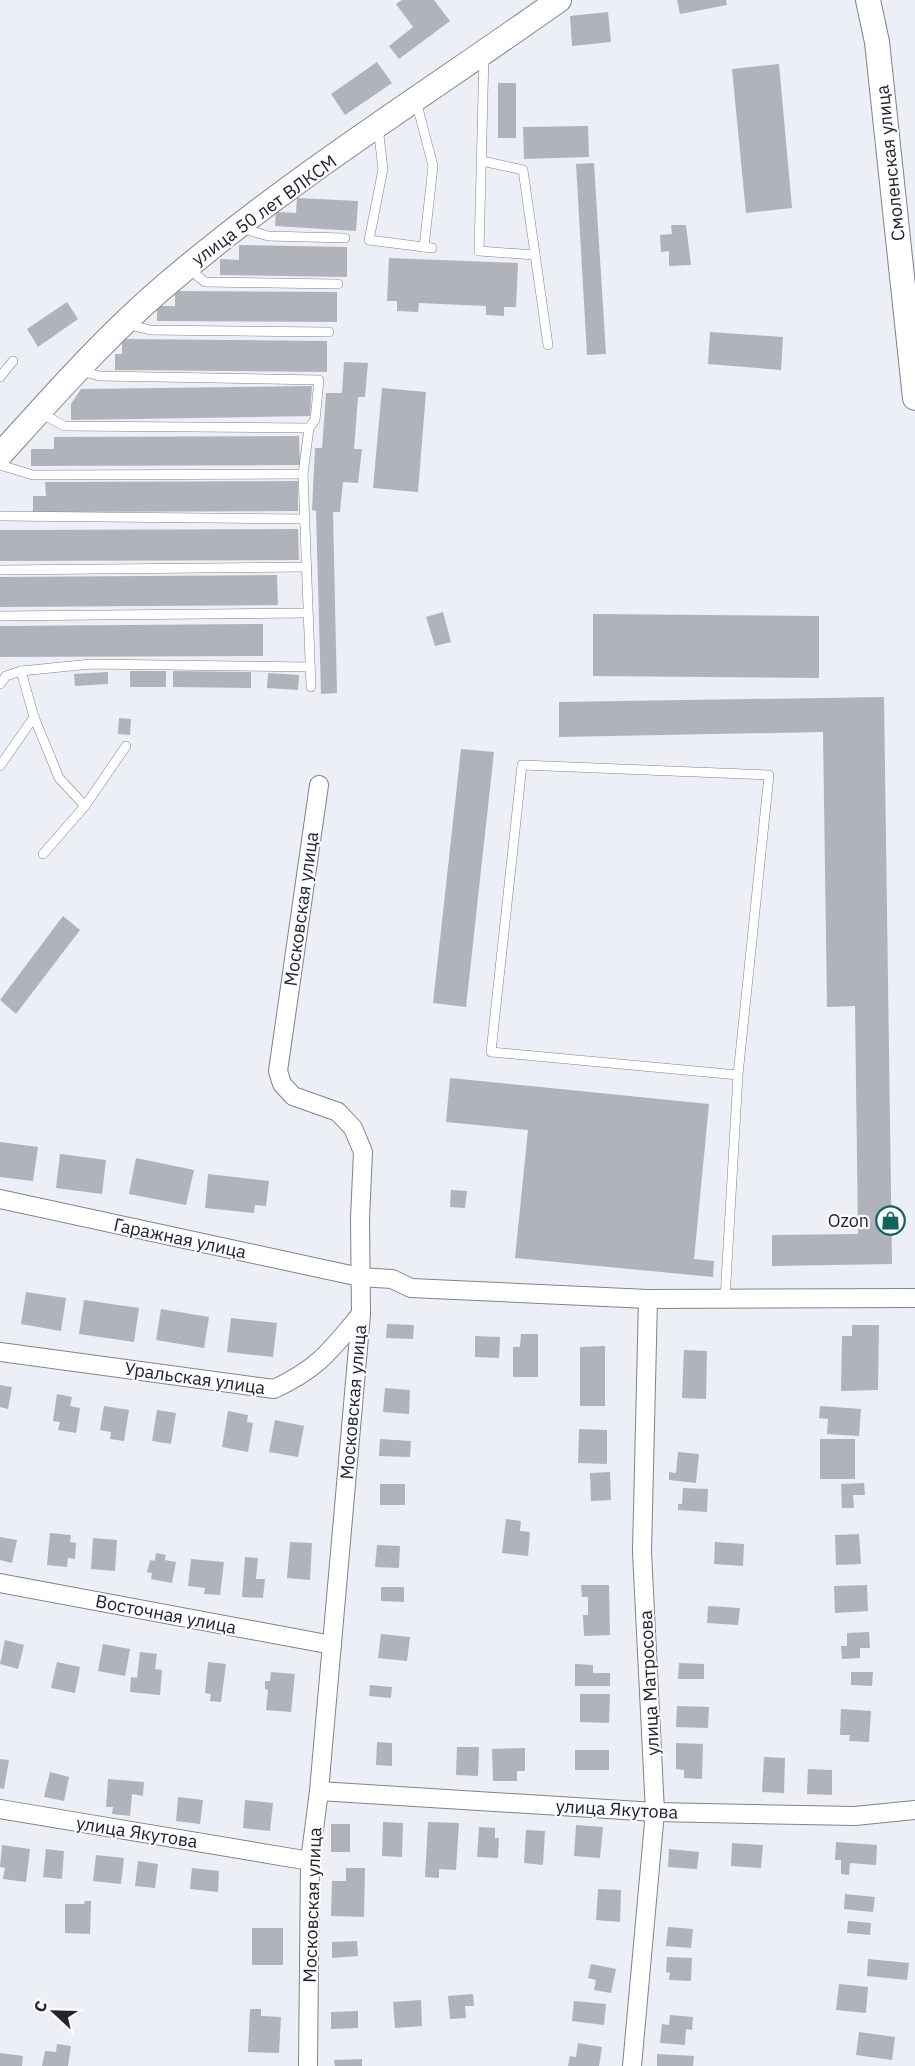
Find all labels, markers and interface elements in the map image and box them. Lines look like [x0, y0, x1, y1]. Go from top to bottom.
street label: Смоленская улица [870, 84, 910, 242]
street label: улица 50 лет ВЛКСМ [187, 150, 341, 270]
street label: Московская улица [279, 830, 323, 988]
shop icon: Ozon [874, 1204, 906, 1236]
place label: Ozon [828, 1209, 869, 1232]
street label: Гаражная улица [112, 1213, 249, 1263]
street label: Московская улица [335, 1323, 371, 1481]
street label: Уральская улица [123, 1357, 267, 1399]
street label: Восточная улица [94, 1589, 239, 1639]
street label: улица Матросова [634, 1609, 664, 1756]
street label: улица Якутова [555, 1794, 679, 1824]
street label: улица Якутова [75, 1811, 200, 1853]
street label: Московская улица [298, 1826, 326, 1983]
north arrow [24, 1982, 84, 2042]
text: С [29, 1998, 51, 2015]

